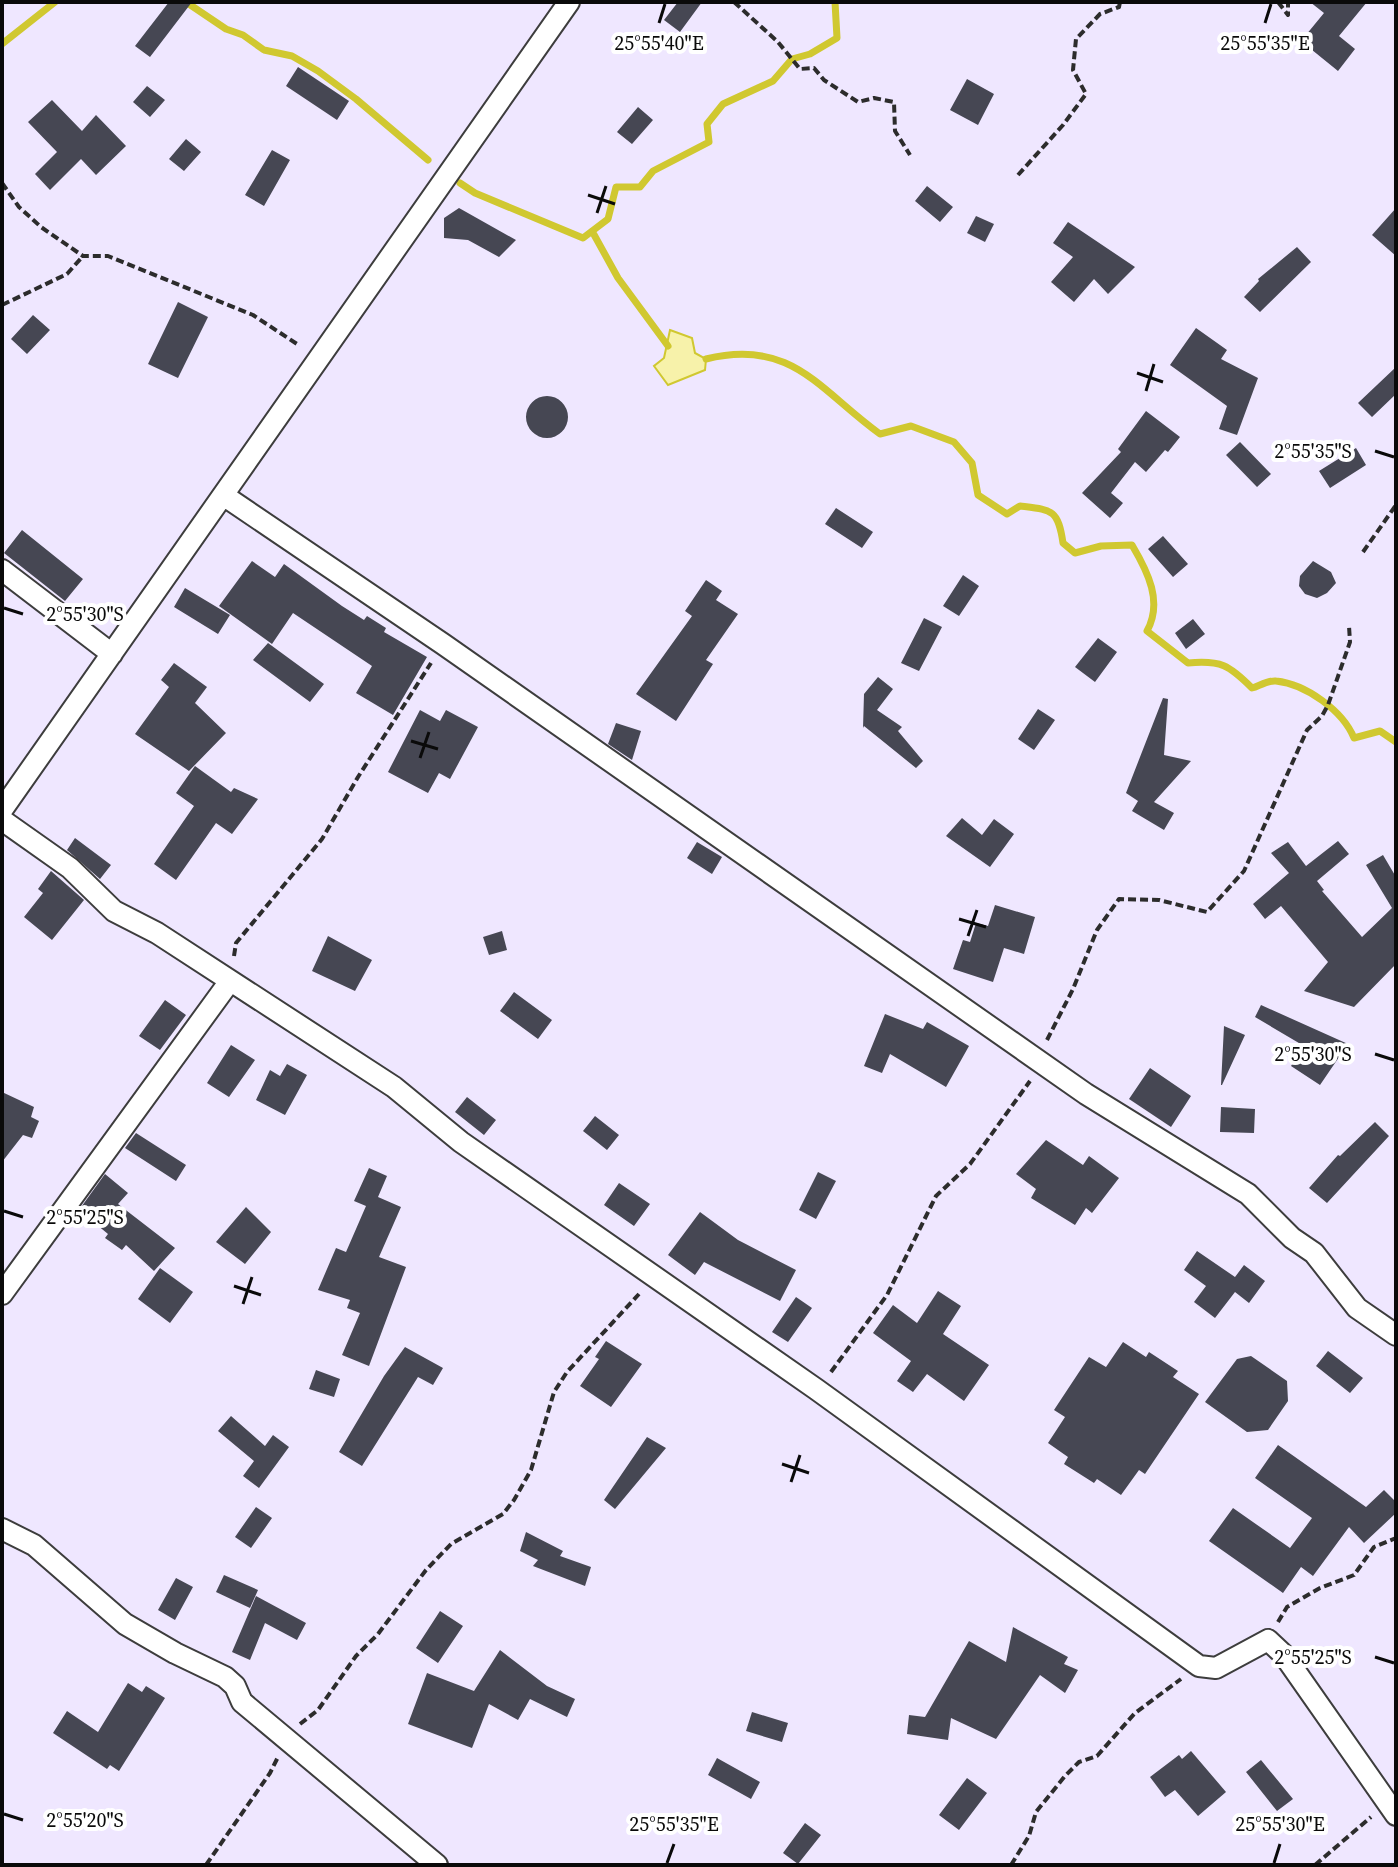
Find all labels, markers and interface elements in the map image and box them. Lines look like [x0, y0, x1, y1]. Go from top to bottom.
text: 25°55'40"E [614, 29, 704, 57]
text: 25°55'35"E [1220, 29, 1310, 57]
text: 2°55'35"S [1274, 437, 1352, 465]
text: 2°55'30"S [46, 600, 124, 628]
text: 2°55'30"S [1274, 1040, 1352, 1068]
text: 2°55'25"S [46, 1203, 124, 1231]
text: 2°55'25"S [1274, 1643, 1352, 1671]
text: 2°55'20"S [46, 1806, 124, 1834]
text: 25°55'35"E [629, 1810, 719, 1838]
text: 25°55'30"E [1235, 1810, 1325, 1838]

